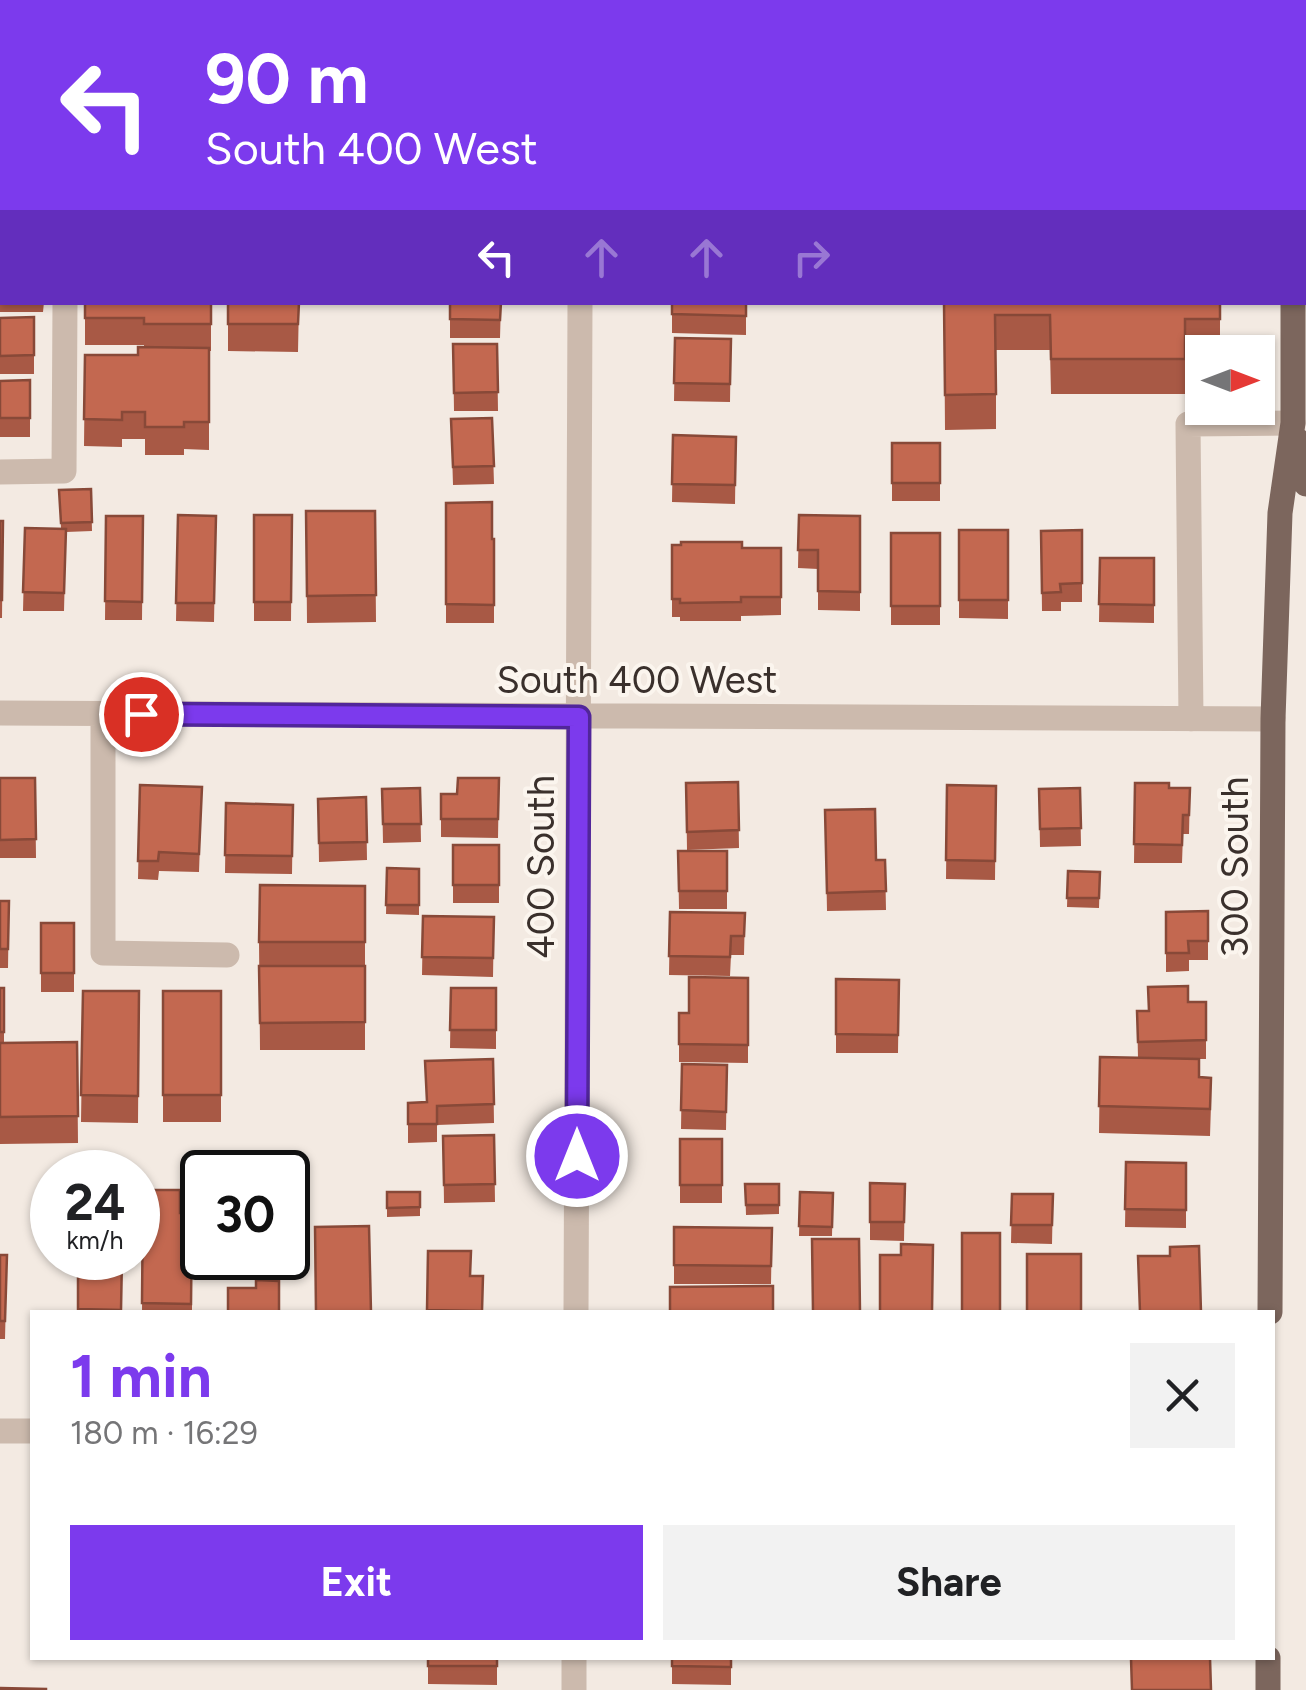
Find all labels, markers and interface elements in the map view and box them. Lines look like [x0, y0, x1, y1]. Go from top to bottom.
text: 90 m [205, 36, 369, 121]
icon: left [40, 40, 170, 170]
text: South 400 West [205, 121, 538, 175]
icon: left [469, 230, 524, 285]
icon: ahead [574, 230, 629, 285]
icon: ahead [679, 230, 734, 285]
icon: right [784, 230, 839, 285]
north arrow [1185, 335, 1275, 425]
map controls [1185, 335, 1275, 425]
street label: South 400 West [497, 657, 778, 703]
pin [99, 672, 184, 757]
icon: arrive [114, 687, 169, 742]
street label: 400 South [518, 775, 564, 959]
street label: 300 South [1212, 777, 1258, 957]
position arrow [525, 1104, 629, 1208]
speed limit sign: 30 [180, 1150, 310, 1280]
text: 24 [65, 1172, 125, 1233]
text: km/h [66, 1225, 124, 1255]
text: 1 min [70, 1340, 212, 1412]
button: close [1130, 1343, 1235, 1448]
text: 180 m · 16:29 [70, 1414, 258, 1452]
button: Exit [70, 1525, 643, 1640]
button: Share [663, 1525, 1235, 1640]

